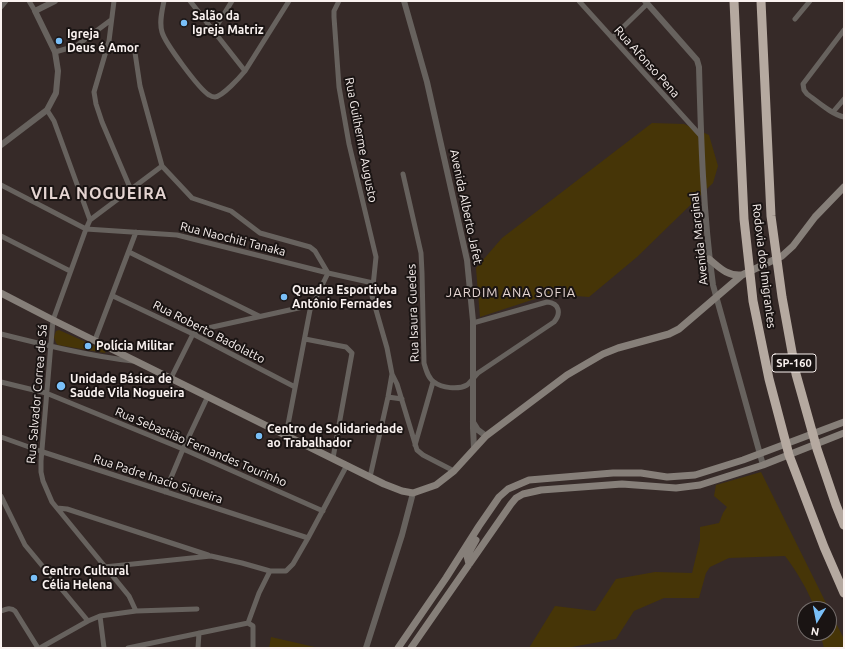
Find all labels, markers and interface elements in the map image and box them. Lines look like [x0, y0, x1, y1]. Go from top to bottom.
place label: Salão da Igreja Matriz [192, 9, 264, 37]
marker: Salão da Igreja Matriz [179, 18, 189, 28]
street label: Rua Afonso Pena [611, 23, 683, 101]
place label: Igreja Deus é Amor [67, 27, 139, 55]
marker: Igreja Deus é Amor [54, 36, 64, 46]
street label: Rua Guilherme Augusto [342, 76, 380, 204]
street label: Avenida Alberto Jafet [447, 148, 485, 266]
district label: VILA NOGUEIRA [31, 184, 167, 204]
street label: Avenida Marginal [687, 192, 711, 286]
street label: Rodovia dos Imigrantes [749, 203, 779, 329]
street label: Rua Naochiti Tanaka [179, 219, 287, 259]
street label: Rua Isaura Guedes [404, 264, 422, 362]
place label: Quadra Esportivba Antônio Fernades [292, 283, 397, 311]
district label: JARDIM ANA SOFIA [446, 285, 576, 301]
marker: Quadra Esportivba Antônio Fernades [279, 292, 289, 302]
street label: Rua Roberto Badolatto [151, 297, 267, 367]
street label: Rua Salvador Correa de Sá [24, 324, 50, 464]
place label: Polícia Militar [96, 339, 174, 353]
marker: Polícia Militar [83, 341, 93, 351]
road number: SP-160 [772, 354, 816, 372]
place label: Unidade Básica de Saúde Vila Nogueira [70, 372, 185, 400]
marker: Unidade Básica de Saúde Vila Nogueira [55, 380, 67, 392]
street label: Rua Sebastião Fernandes Tourinho [113, 404, 289, 490]
place label: Centro de Solidariedade ao Trabalhador [267, 422, 403, 450]
marker: Centro de Solidariedade ao Trabalhador [254, 431, 264, 441]
street label: Rua Padre Inacio Siqueira [92, 451, 224, 507]
place label: Centro Cultural Célia Helena [42, 564, 129, 592]
marker: Centro Cultural Célia Helena [29, 573, 39, 583]
north arrow [797, 601, 837, 641]
text: N [810, 625, 820, 638]

